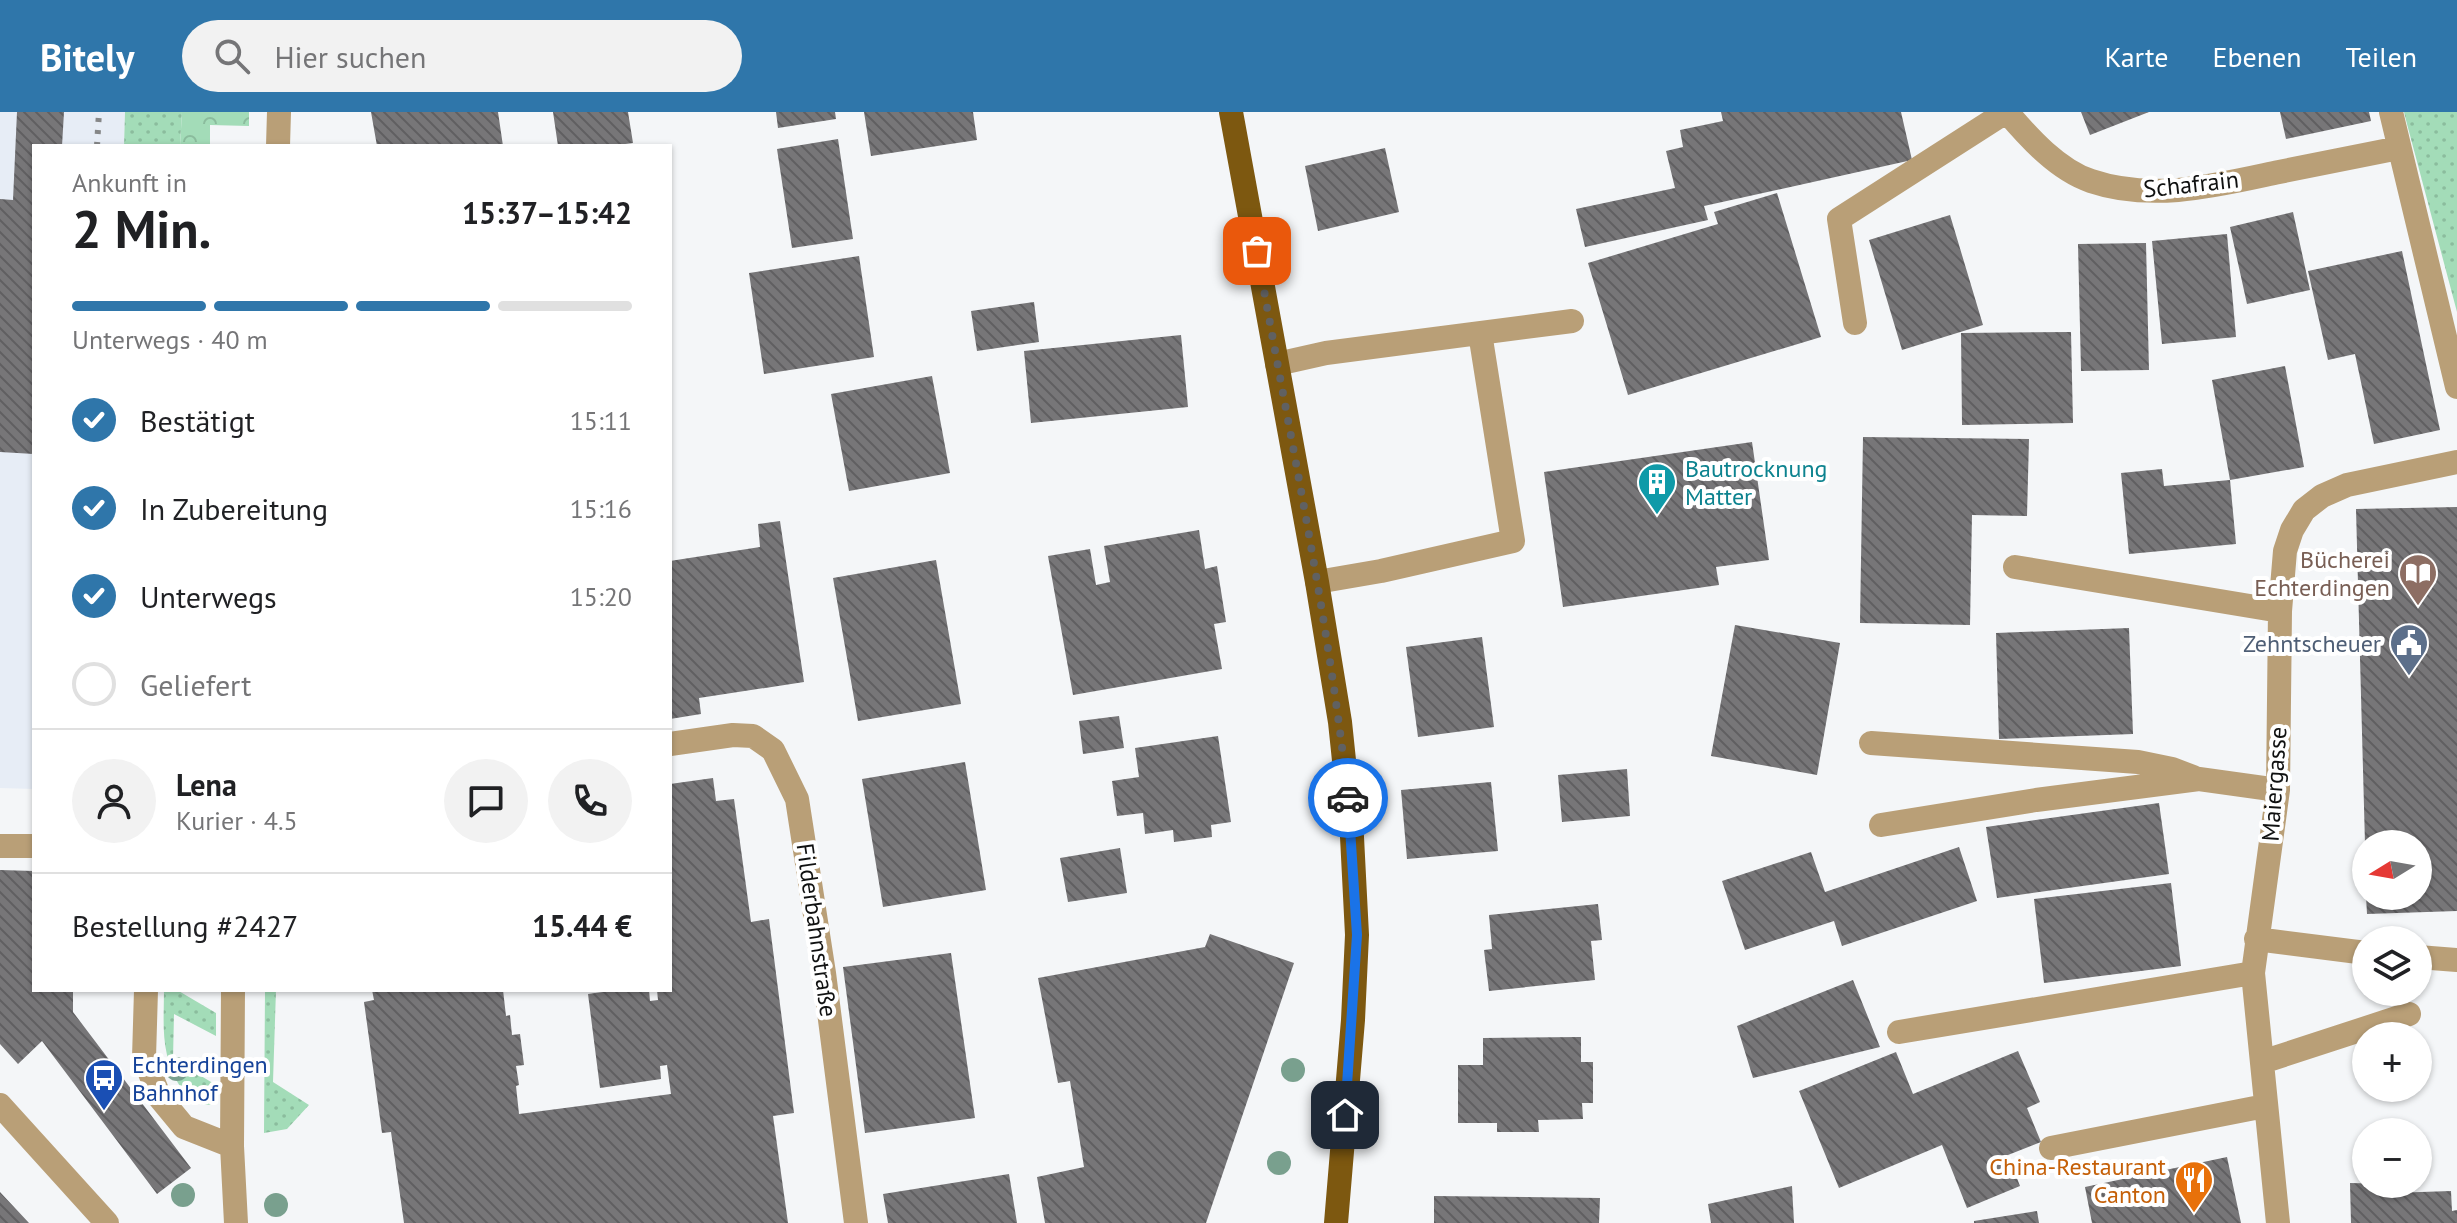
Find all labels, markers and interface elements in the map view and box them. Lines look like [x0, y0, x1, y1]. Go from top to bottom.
search box [182, 20, 742, 92]
text: Bitely [40, 32, 134, 81]
icon: search [210, 34, 254, 78]
text: Hier suchen [274, 37, 426, 76]
text: Karte [2104, 38, 2168, 75]
text: Ebenen [2212, 38, 2302, 75]
text: Teilen [2346, 38, 2417, 75]
street label: Schafrain [2142, 164, 2240, 204]
text: Ankunft in [72, 166, 187, 199]
text: 15:37–15:42 [462, 193, 632, 232]
text: 2 Min. [72, 195, 211, 262]
pin [1223, 217, 1291, 285]
icon: bag [1235, 229, 1279, 273]
text: Unterwegs · 40 m [72, 323, 268, 356]
icon: check [72, 398, 116, 442]
text: Bestätigt [140, 401, 255, 440]
text: 15:11 [570, 404, 632, 437]
place label: Bautrocknung Matter [1685, 453, 1827, 512]
building icon: Bautrocknung Matter [1636, 461, 1678, 516]
icon: check [72, 486, 116, 530]
text: In Zubereitung [140, 489, 328, 528]
text: 15:16 [570, 492, 632, 525]
place label: Bücherei Echterdingen [2254, 544, 2390, 603]
library icon: Bücherei Echterdingen [2397, 552, 2439, 607]
icon: check [72, 574, 116, 618]
text: Unterwegs [140, 577, 277, 616]
text: 15:20 [570, 580, 632, 613]
public building icon: Zehntscheuer [2388, 622, 2430, 677]
place label: Zehntscheuer [2243, 628, 2381, 659]
text: Geliefert [140, 665, 251, 704]
street label: Maiergasse [2255, 726, 2293, 842]
courier [1308, 758, 1388, 838]
button: person [72, 759, 156, 843]
button: chat [444, 759, 528, 843]
button: phone [548, 759, 632, 843]
text: Lena [176, 765, 237, 804]
icon: car [1326, 776, 1370, 820]
text: Kurier · 4.5 [176, 804, 298, 837]
north arrow [2352, 830, 2432, 910]
map controls [2352, 830, 2432, 1198]
street label: Filderbahnstraße [789, 841, 845, 1019]
text: Bestellung #2427 [72, 906, 298, 945]
text: 15.44 € [532, 906, 632, 945]
button: layers [2352, 926, 2432, 1006]
button: + [2352, 1022, 2432, 1102]
place label: Echterdingen Bahnhof [132, 1049, 268, 1108]
bus stop icon: Echterdingen Bahnhof [83, 1057, 125, 1112]
pin [1311, 1081, 1379, 1149]
icon: home [1323, 1093, 1367, 1137]
button: − [2352, 1118, 2432, 1198]
place label: China-Restaurant Canton [1989, 1151, 2166, 1210]
restaurant icon: China-Restaurant Canton [2173, 1159, 2215, 1214]

